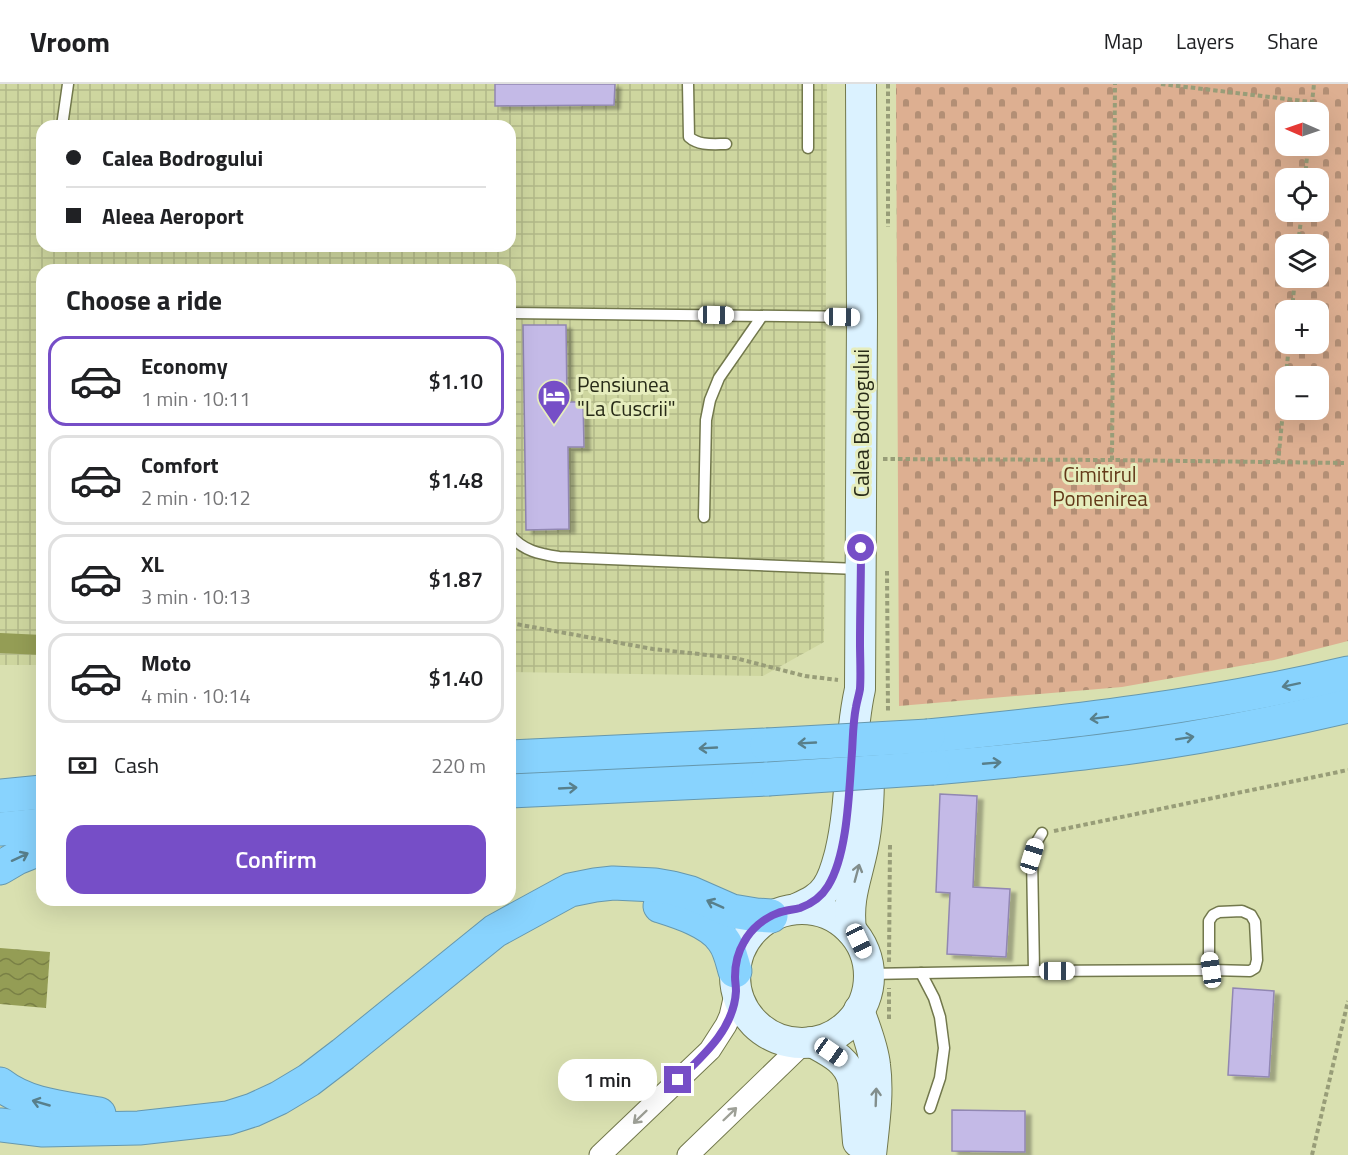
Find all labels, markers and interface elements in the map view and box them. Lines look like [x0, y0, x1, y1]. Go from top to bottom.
text: Vroom [30, 20, 110, 63]
text: Map [1104, 25, 1143, 57]
text: Layers [1176, 25, 1234, 57]
text: Share [1267, 25, 1318, 57]
north arrow [1275, 102, 1329, 156]
map controls [1275, 102, 1329, 420]
text: Calea Bodrogului [102, 141, 263, 175]
button: locate [1275, 168, 1329, 222]
text: Aleea Aeroport [102, 199, 244, 233]
button: layers [1275, 234, 1329, 288]
text: Choose a ride [66, 279, 222, 320]
button: + [1275, 300, 1329, 354]
car [698, 306, 734, 324]
car [824, 308, 860, 326]
text: Economy [141, 349, 228, 383]
street label: Calea Bodrogului [845, 349, 877, 497]
icon: car [69, 354, 123, 408]
text: $1.10 [428, 364, 483, 398]
button: − [1275, 366, 1329, 420]
place label: Pensiunea "La Cuscrii" [577, 368, 676, 424]
hotel icon: Pensiunea "La Cuscrii" [536, 378, 572, 425]
text: 1 min · 10:11 [141, 383, 251, 414]
text: Comfort [141, 448, 219, 482]
icon: car [69, 453, 123, 507]
park label: Cimitirul Pomenirea [1052, 458, 1148, 514]
text: $1.48 [428, 463, 483, 497]
text: 2 min · 10:12 [141, 482, 251, 513]
route start [847, 534, 874, 561]
text: XL [141, 547, 164, 581]
icon: car [69, 552, 123, 606]
text: $1.87 [428, 562, 483, 596]
text: 3 min · 10:13 [141, 581, 251, 612]
text: Moto [141, 646, 191, 680]
icon: car [69, 651, 123, 705]
text: $1.40 [428, 661, 483, 695]
text: 4 min · 10:14 [141, 680, 251, 711]
one-way arrow [1282, 680, 1301, 691]
one-way arrow [1089, 713, 1109, 724]
one-way arrow [1175, 733, 1194, 744]
one-way arrow [797, 738, 817, 749]
one-way arrow [699, 743, 719, 754]
text: Cash [114, 748, 159, 782]
icon: cash [66, 749, 99, 782]
text: 220 m [431, 750, 486, 781]
one-way arrow [981, 757, 1001, 768]
one-way arrow [558, 782, 578, 793]
button: Confirm [66, 825, 486, 894]
car [1018, 836, 1046, 876]
one-way arrow [11, 851, 29, 863]
one-way arrow [852, 863, 863, 882]
one-way arrow [706, 897, 724, 909]
car [843, 921, 875, 961]
car [1200, 951, 1222, 989]
car [1039, 962, 1075, 980]
car [811, 1034, 851, 1070]
callout: 1 min [558, 1059, 657, 1101]
text: 1 min [583, 1064, 632, 1095]
route end [664, 1066, 691, 1093]
one-way arrow [870, 1087, 881, 1107]
one-way arrow [32, 1097, 51, 1108]
one-way arrow [722, 1107, 737, 1122]
one-way arrow [632, 1110, 647, 1124]

